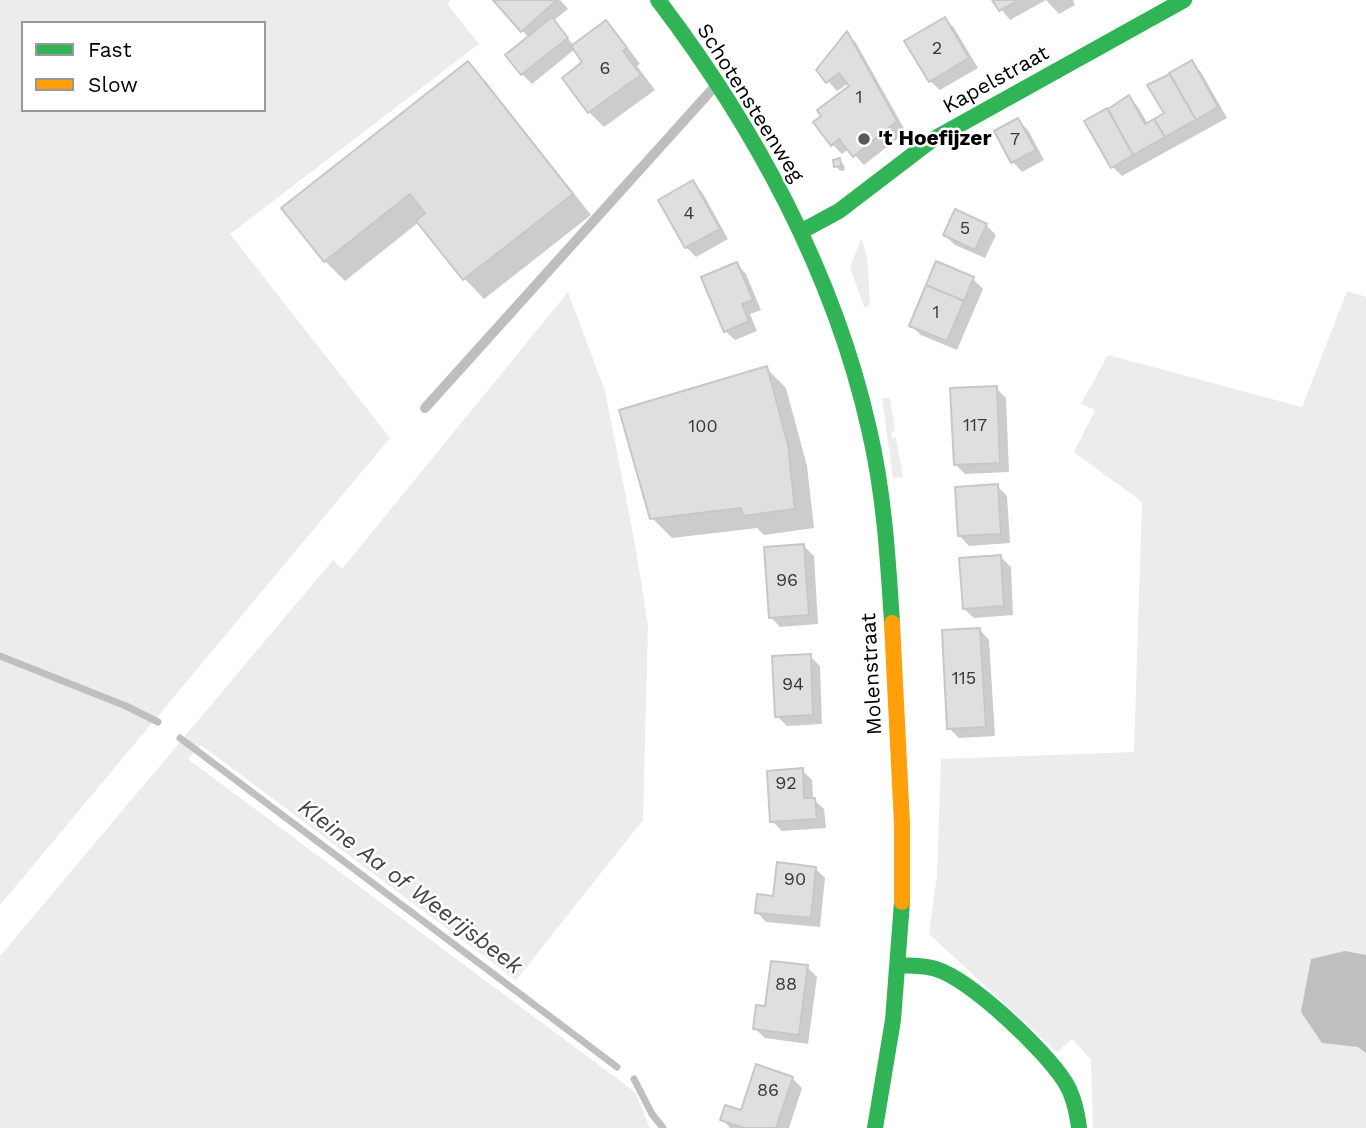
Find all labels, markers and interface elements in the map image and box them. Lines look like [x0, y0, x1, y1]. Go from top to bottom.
street label: Schotensteenweg [691, 19, 809, 187]
legend [21, 21, 266, 112]
text: Fast [88, 37, 132, 62]
house number: 2 [932, 38, 942, 60]
street label: Kapelstraat [939, 41, 1053, 119]
house number: 6 [600, 58, 610, 80]
text: Slow [88, 72, 138, 97]
house number: 1 [855, 87, 863, 109]
place label: 't Hoefijzer [878, 126, 992, 152]
house number: 7 [1010, 129, 1020, 151]
marker: 't Hoefijzer [856, 131, 872, 147]
house number: 4 [684, 203, 694, 225]
house number: 5 [960, 218, 970, 240]
house number: 1 [932, 302, 940, 324]
house number: 117 [963, 415, 987, 437]
house number: 100 [688, 416, 718, 438]
house number: 96 [776, 570, 798, 592]
street label: Molenstraat [856, 612, 888, 736]
house number: 115 [952, 668, 976, 690]
house number: 94 [782, 674, 804, 696]
house number: 92 [775, 773, 797, 795]
water label: Kleine Aa of Weerijsbeek [292, 794, 528, 980]
house number: 90 [784, 869, 806, 891]
house number: 88 [775, 974, 797, 996]
house number: 86 [757, 1080, 779, 1102]

